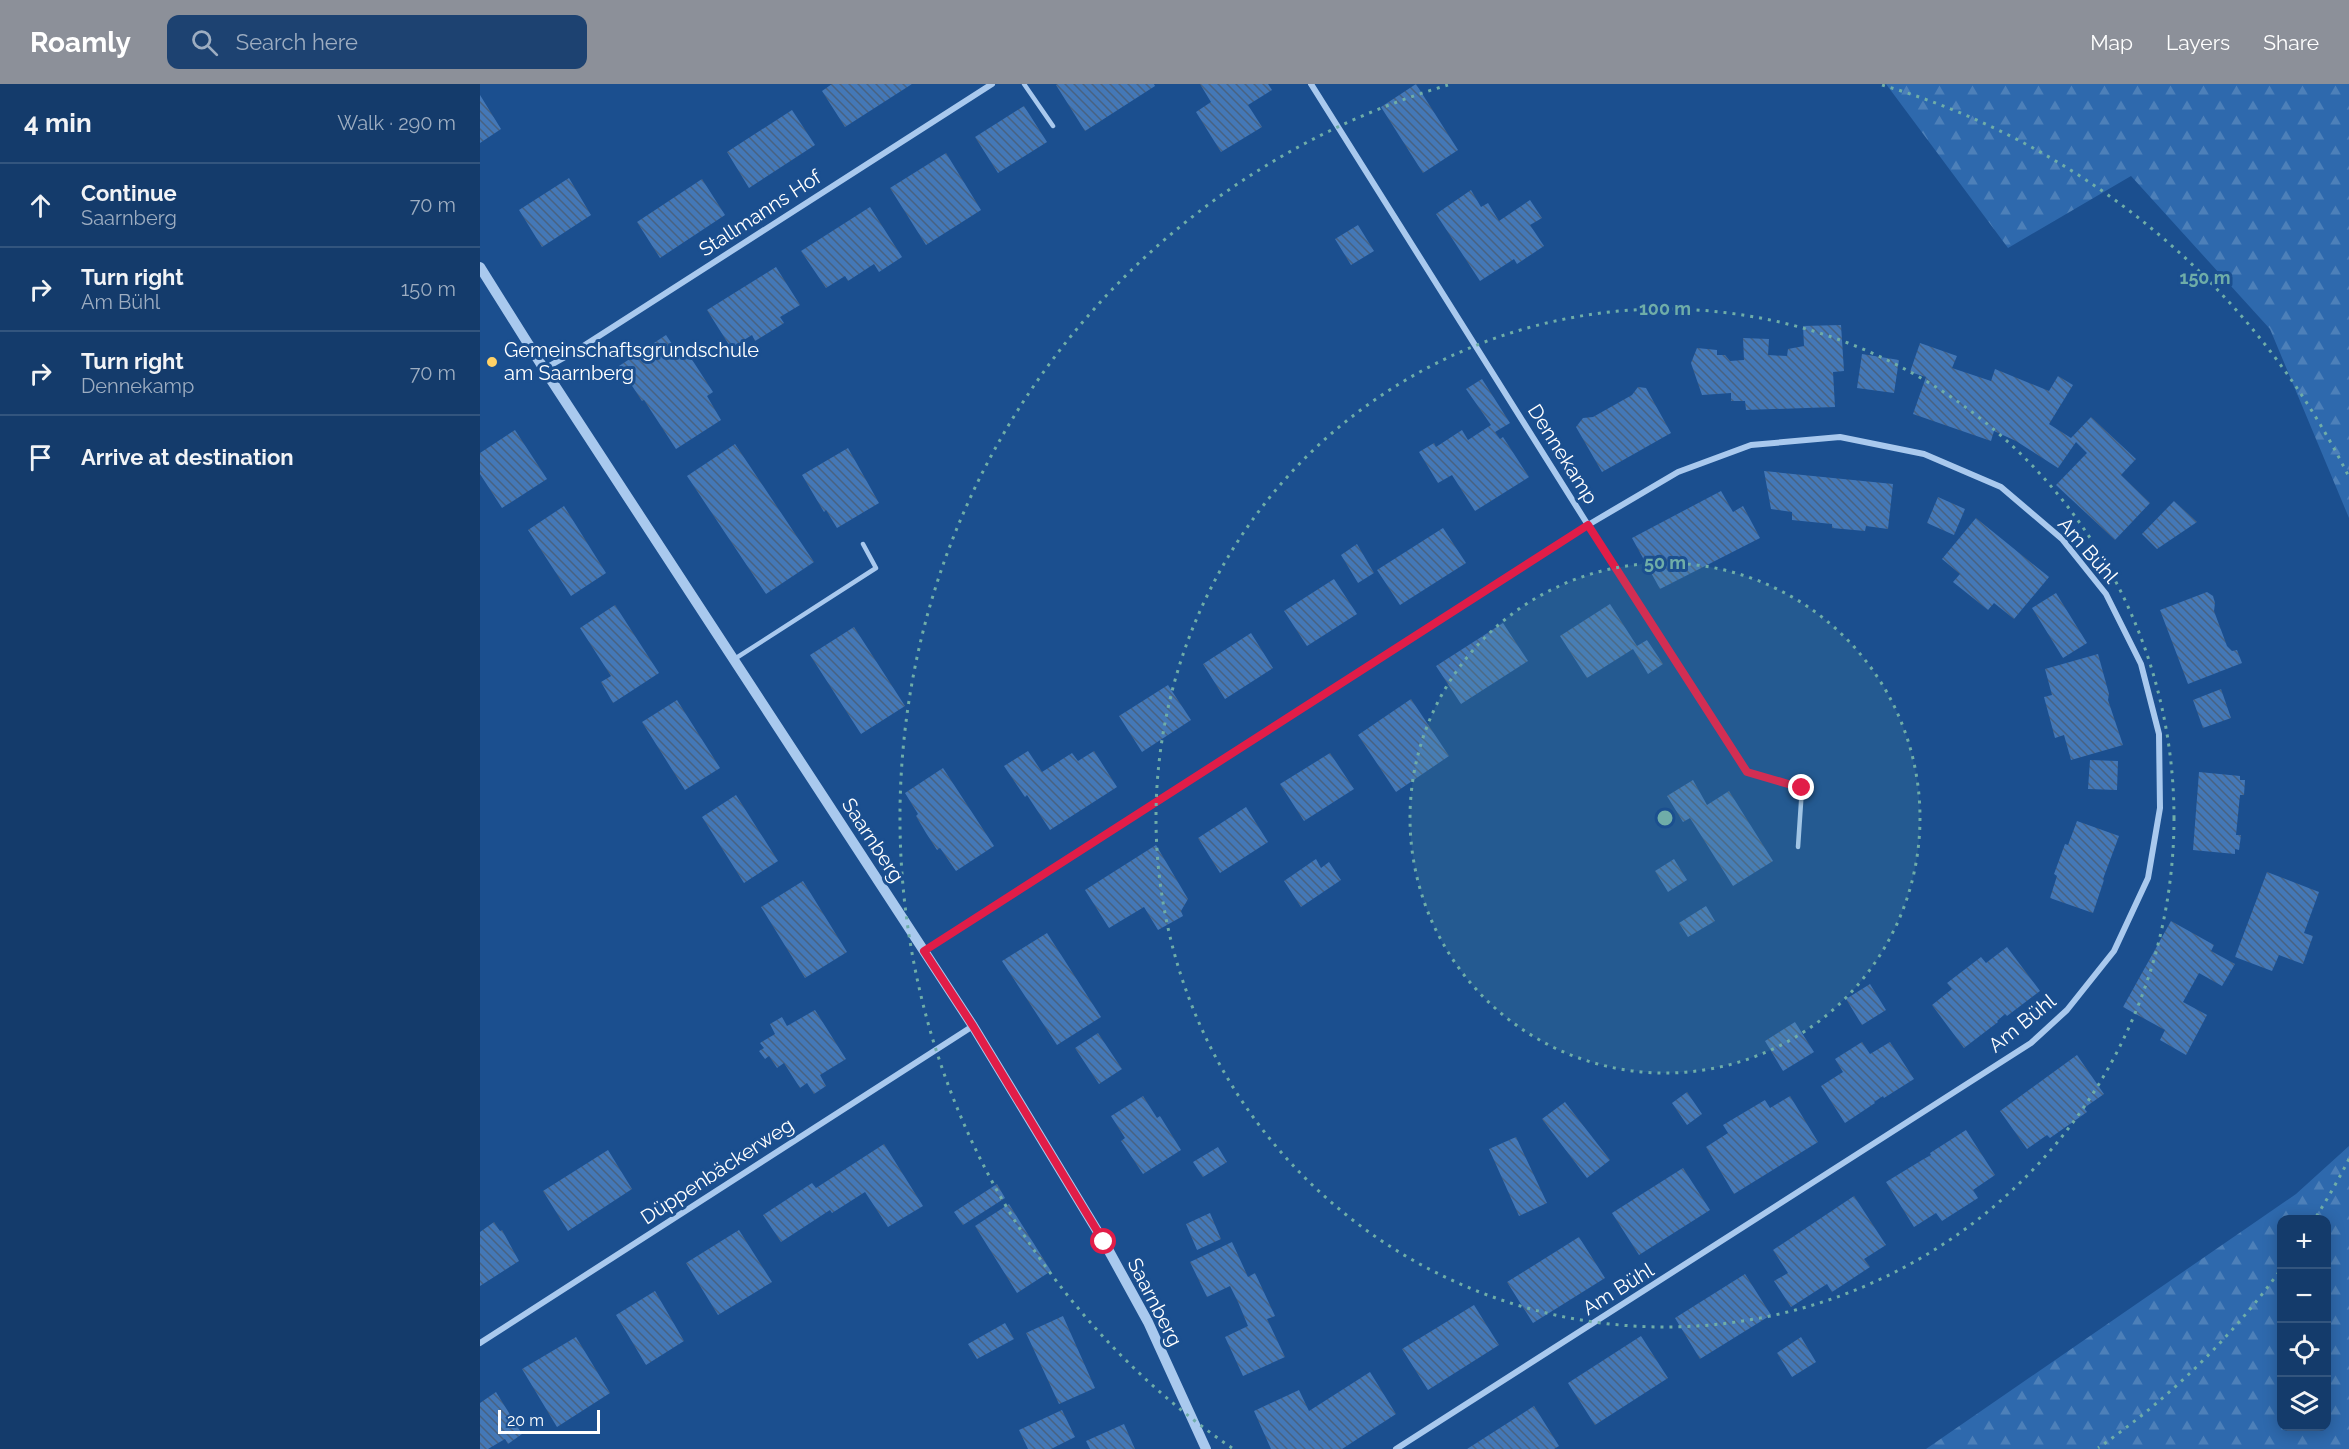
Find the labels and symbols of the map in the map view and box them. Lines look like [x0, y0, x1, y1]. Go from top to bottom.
street label: Stallmanns Hof [694, 164, 827, 261]
text: 150 m [2180, 267, 2231, 288]
text: 100 m [1639, 298, 1691, 319]
place label: Gemeinschaftsgrundschule am Saarnberg [504, 338, 759, 385]
marker: Gemeinschaftsgrundschule am Saarnberg [485, 355, 499, 369]
street label: Dennekamp [1523, 400, 1603, 508]
street label: Am Bühl [2053, 512, 2123, 588]
text: 50 m [1644, 552, 1686, 573]
route end [1788, 774, 1814, 800]
street label: Saarnberg [837, 793, 909, 887]
centre of rings [1655, 808, 1675, 828]
street label: Am Bühl [1984, 988, 2061, 1057]
street label: Düppenbäckerweg [636, 1113, 798, 1229]
route start [1090, 1228, 1116, 1254]
street label: Saarnberg [1123, 1254, 1187, 1350]
street label: Am Bühl [1578, 1258, 1658, 1320]
scale bar [498, 1407, 600, 1434]

